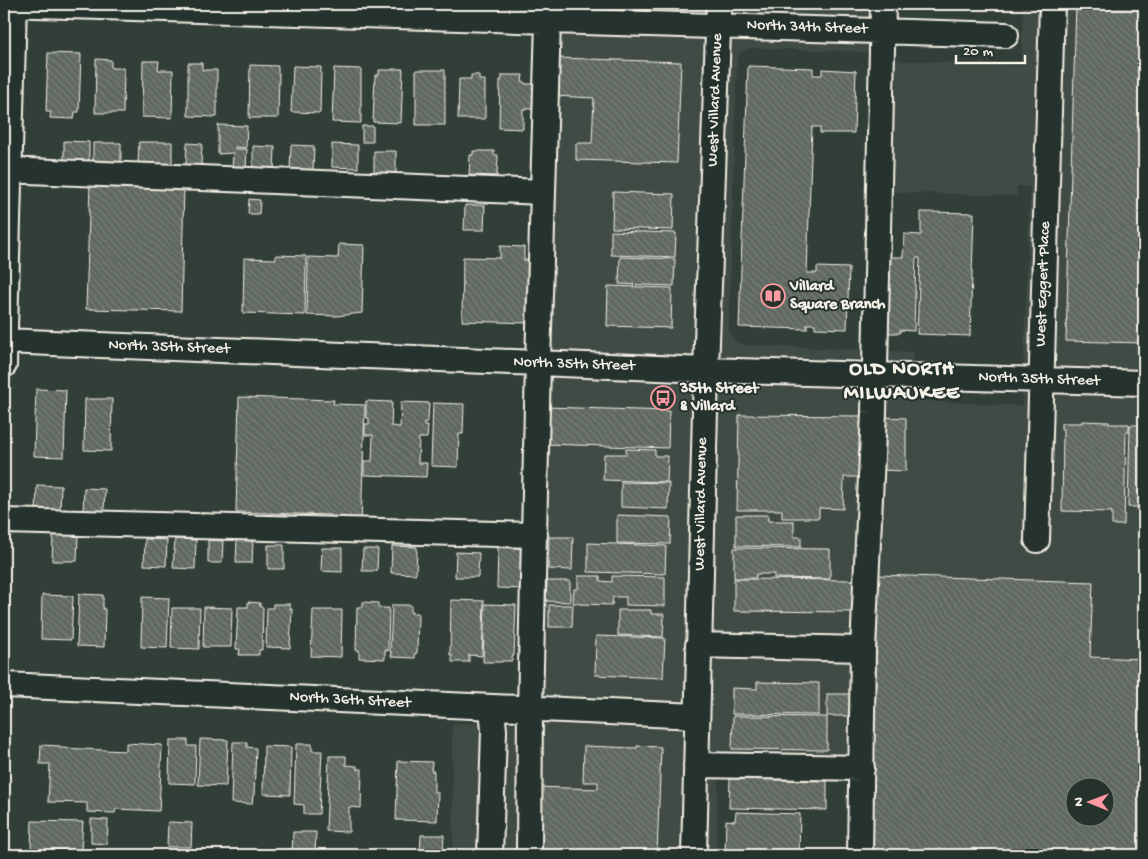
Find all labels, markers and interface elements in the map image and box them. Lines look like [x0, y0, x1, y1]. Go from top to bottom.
street label: North 34th Street [746, 16, 869, 40]
street label: West Villard Avenue [704, 32, 728, 167]
scale bar [956, 32, 1024, 64]
text: 20 m [963, 43, 993, 61]
street label: West Eggert Place [1032, 220, 1056, 347]
place label: Villard Square Branch [789, 278, 886, 315]
library icon: Villard Square Branch [760, 283, 786, 309]
street label: North 35th Street [108, 336, 232, 360]
street label: North 35th Street [513, 353, 637, 377]
district label: OLD NORTH MILWAUKEE [844, 358, 961, 407]
street label: North 35th Street [978, 368, 1102, 392]
place label: 35th Street & Villard [679, 380, 760, 417]
bus stop icon: 35th Street & Villard [650, 385, 676, 411]
street label: West Villard Avenue [691, 436, 713, 571]
street label: North 36th Street [289, 688, 413, 714]
north arrow [1066, 776, 1116, 826]
text: N [1071, 797, 1088, 807]

